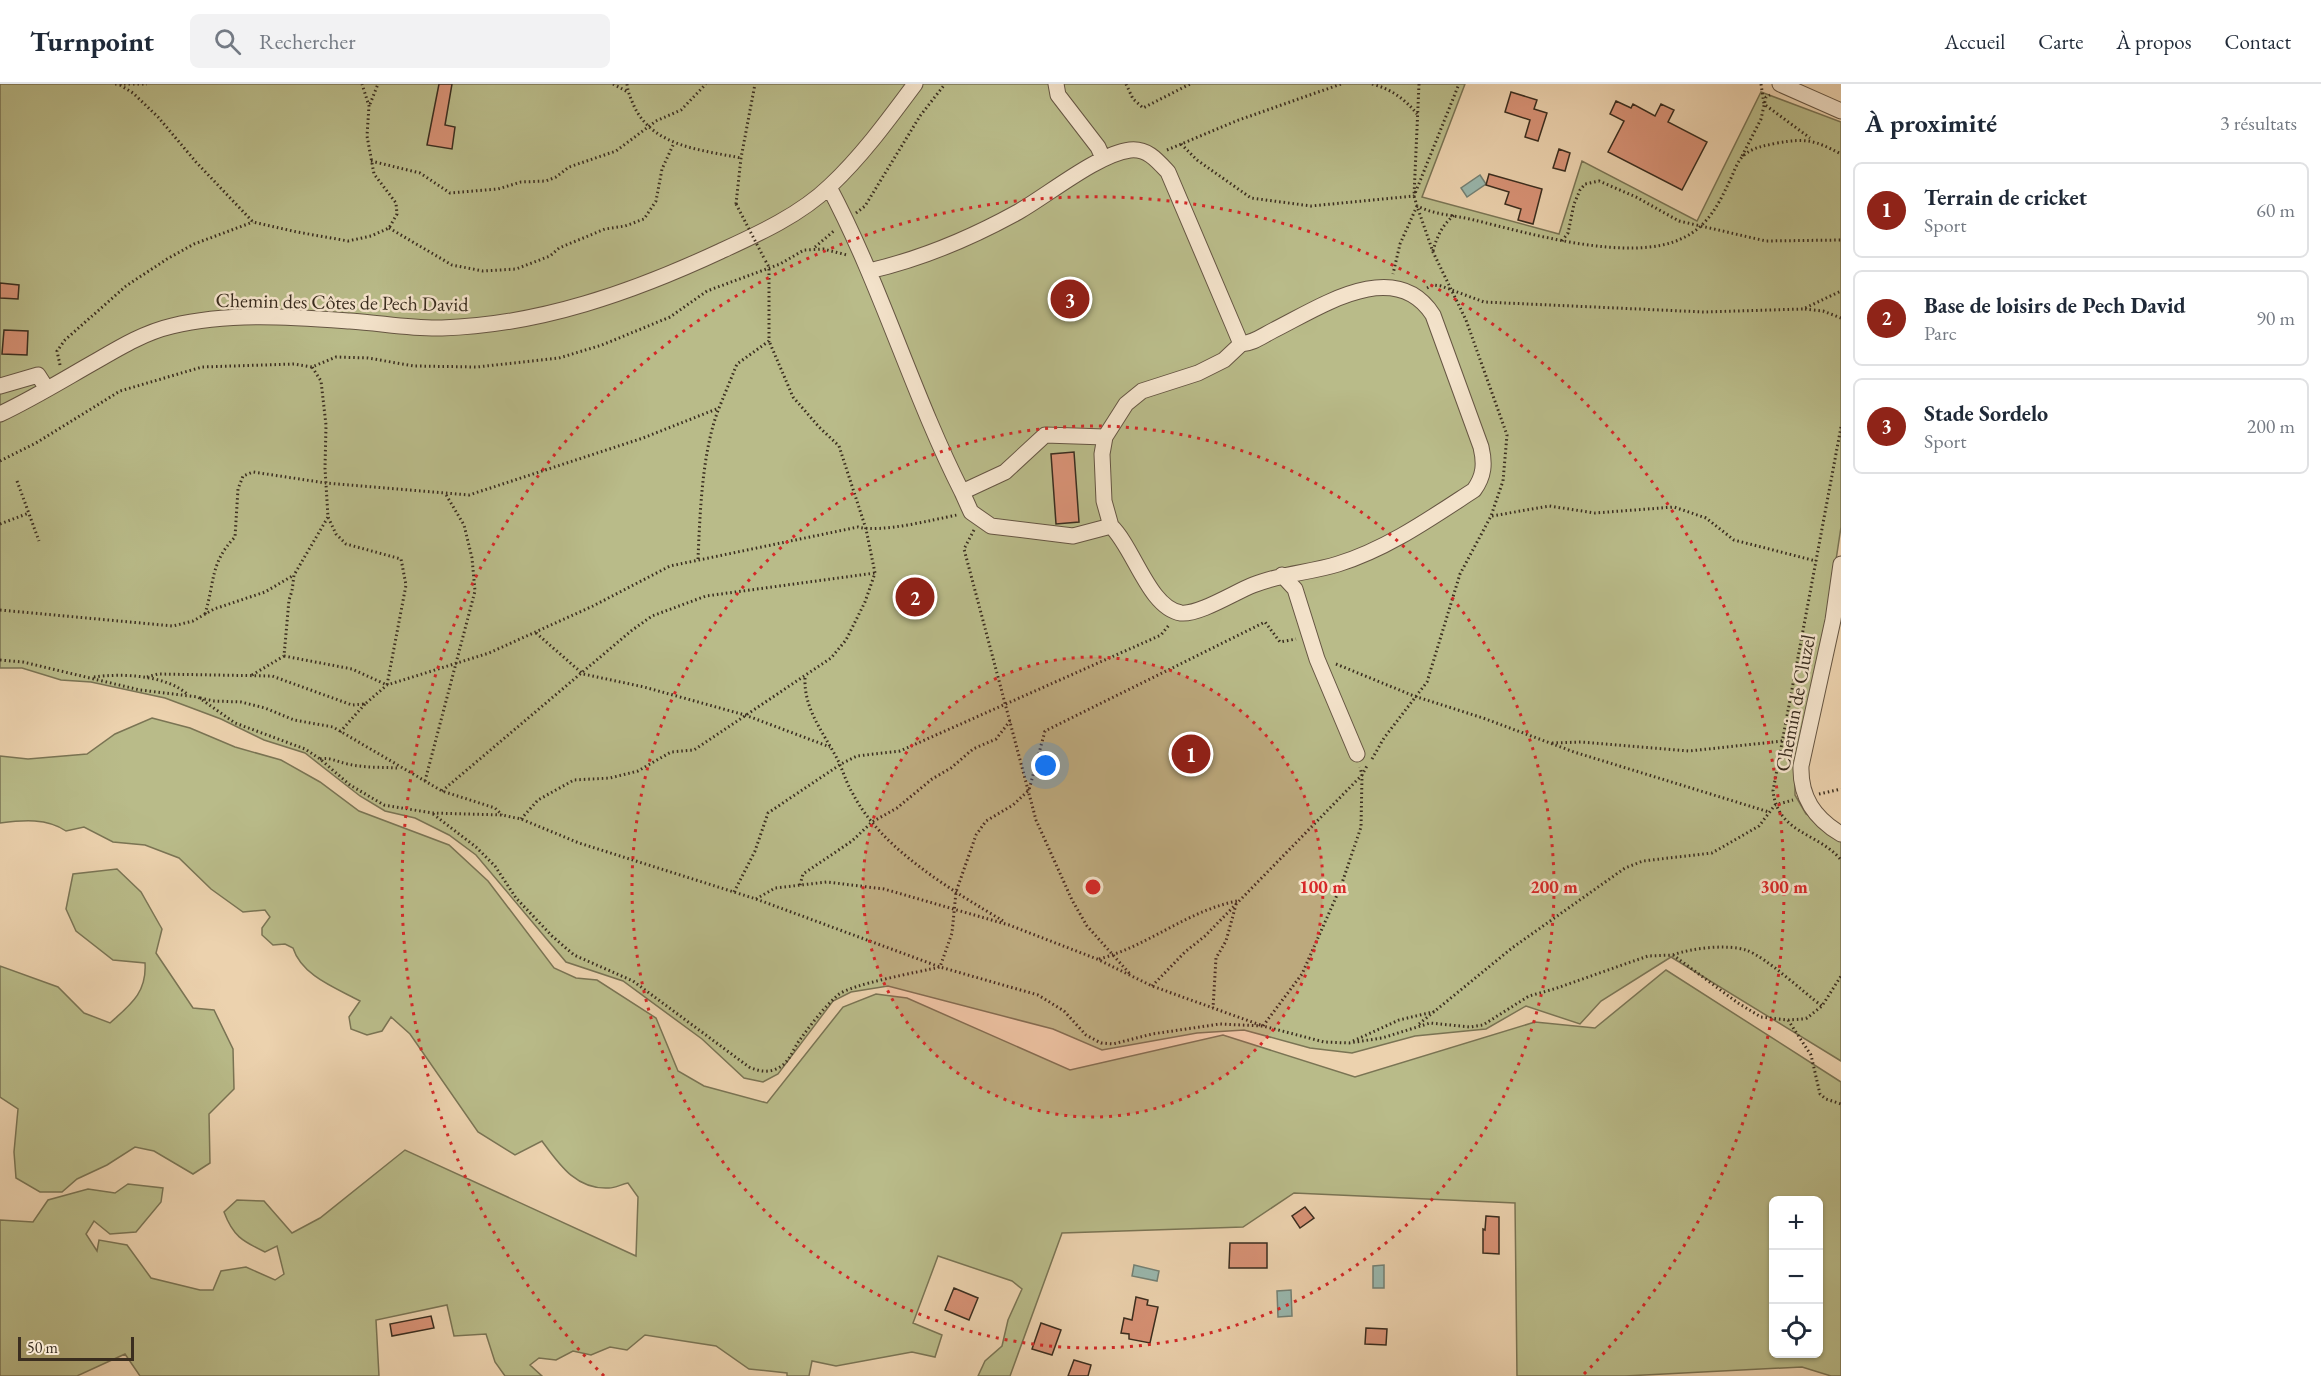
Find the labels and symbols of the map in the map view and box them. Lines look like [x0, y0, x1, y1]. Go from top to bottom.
pin: 3 [1050, 276, 1090, 322]
street label: Chemin des Côtes de Pech David [215, 287, 469, 317]
pin: 2 [896, 574, 934, 620]
street label: Chemin de Cluzel [1769, 632, 1821, 774]
pin: 1 [1172, 732, 1210, 776]
your location [1031, 751, 1060, 780]
text: 100 m [1299, 875, 1347, 898]
text: 200 m [1530, 875, 1578, 898]
text: 300 m [1760, 875, 1808, 898]
centre of rings [1083, 877, 1103, 897]
scale bar [18, 1334, 134, 1362]

